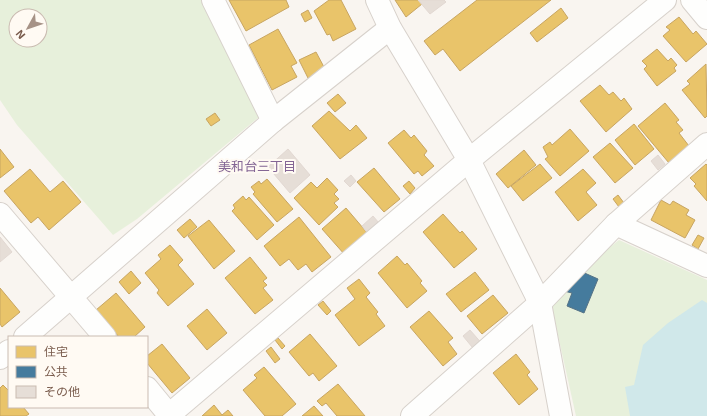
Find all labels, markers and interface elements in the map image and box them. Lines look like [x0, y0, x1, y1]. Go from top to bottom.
north arrow [8, 8, 48, 48]
text: N [12, 27, 27, 42]
district label: 美和台三丁目 [218, 158, 296, 174]
legend [8, 336, 148, 408]
text: 住宅 [44, 344, 68, 358]
text: 公共 [44, 364, 68, 378]
text: その他 [44, 384, 80, 398]

